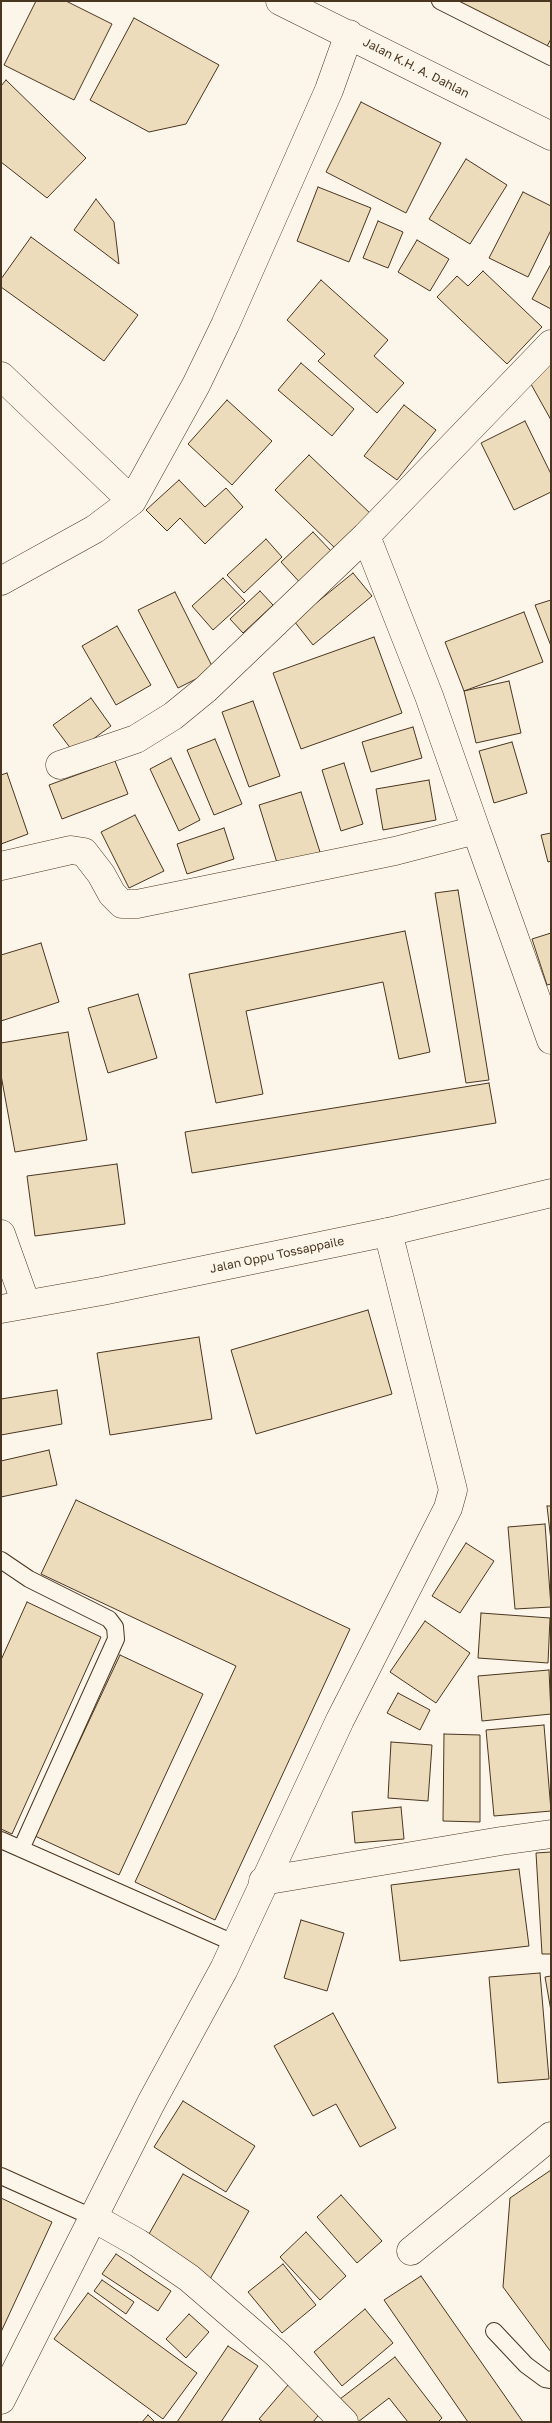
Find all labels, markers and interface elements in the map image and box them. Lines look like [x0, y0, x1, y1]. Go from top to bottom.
street label: Jalan K.H. A. Dahlan [360, 35, 472, 101]
street label: Jalan Oppu Tossappaile [209, 1234, 345, 1276]

